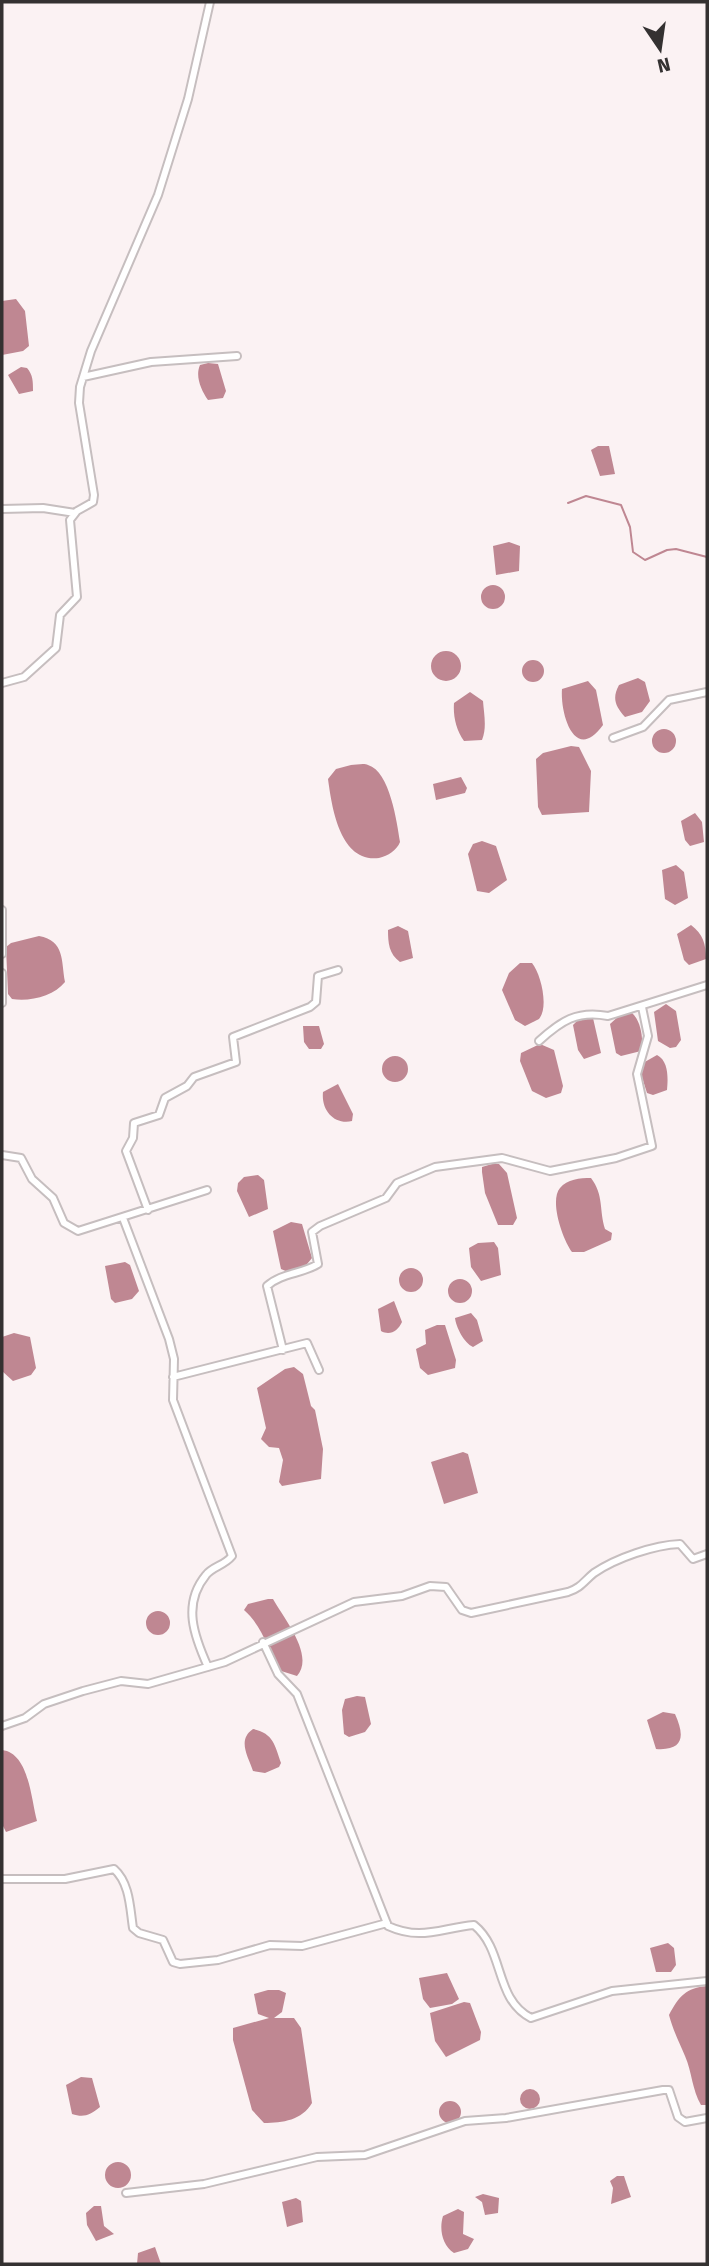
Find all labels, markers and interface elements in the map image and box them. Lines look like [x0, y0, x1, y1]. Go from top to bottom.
north arrow [625, 14, 695, 84]
text: N [655, 52, 672, 78]

